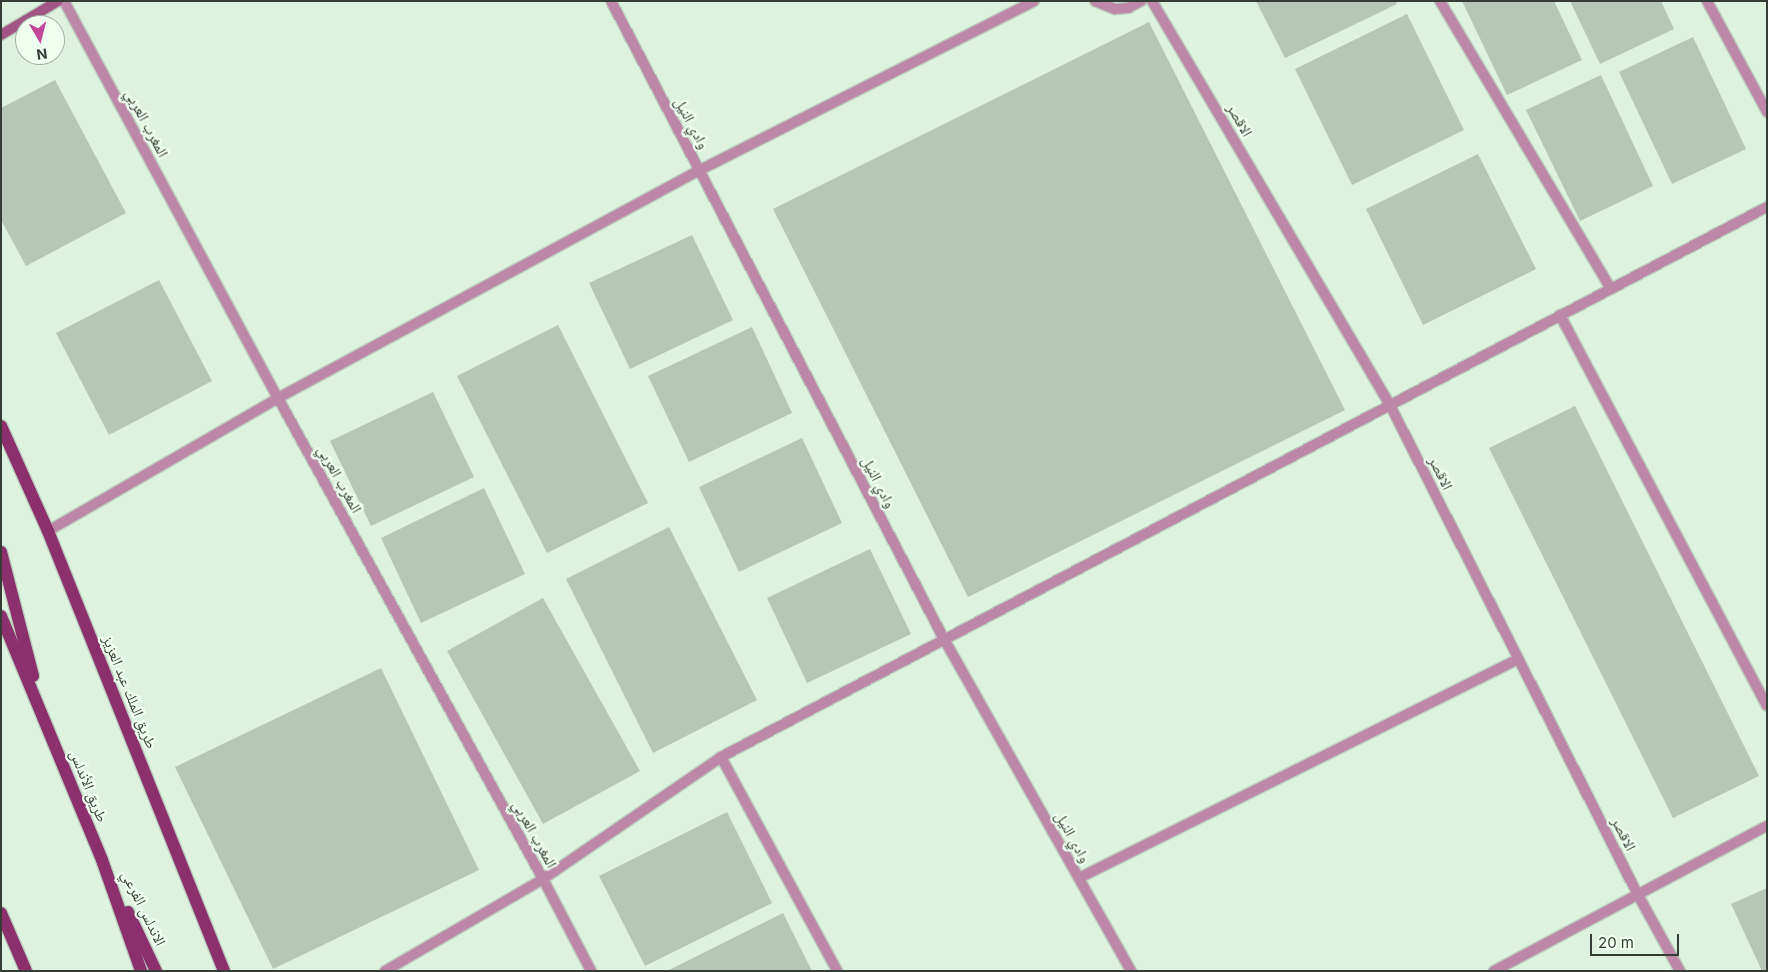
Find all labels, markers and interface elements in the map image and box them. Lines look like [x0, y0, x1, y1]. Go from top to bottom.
north arrow [15, 15, 65, 65]
text: N [36, 45, 48, 64]
street label: المغرب العربي [122, 86, 172, 160]
street label: وادي النيل [671, 94, 713, 152]
street label: الاقصر [1223, 100, 1257, 140]
street label: المغرب العربي [314, 442, 366, 516]
street label: وادي النيل [858, 453, 900, 511]
street label: الاقصر [1425, 453, 1457, 493]
street label: طريق الملك عبد العزيز [99, 633, 161, 751]
street label: طريق الأندلس [66, 747, 112, 825]
street label: المغرب العربي [509, 797, 561, 871]
street label: وادي النيل [1052, 808, 1094, 866]
street label: الاقصر [1608, 814, 1640, 854]
street label: الاندلس الفرعي [118, 867, 170, 949]
scale bar [1593, 924, 1682, 956]
text: 20 m [1598, 933, 1634, 952]

